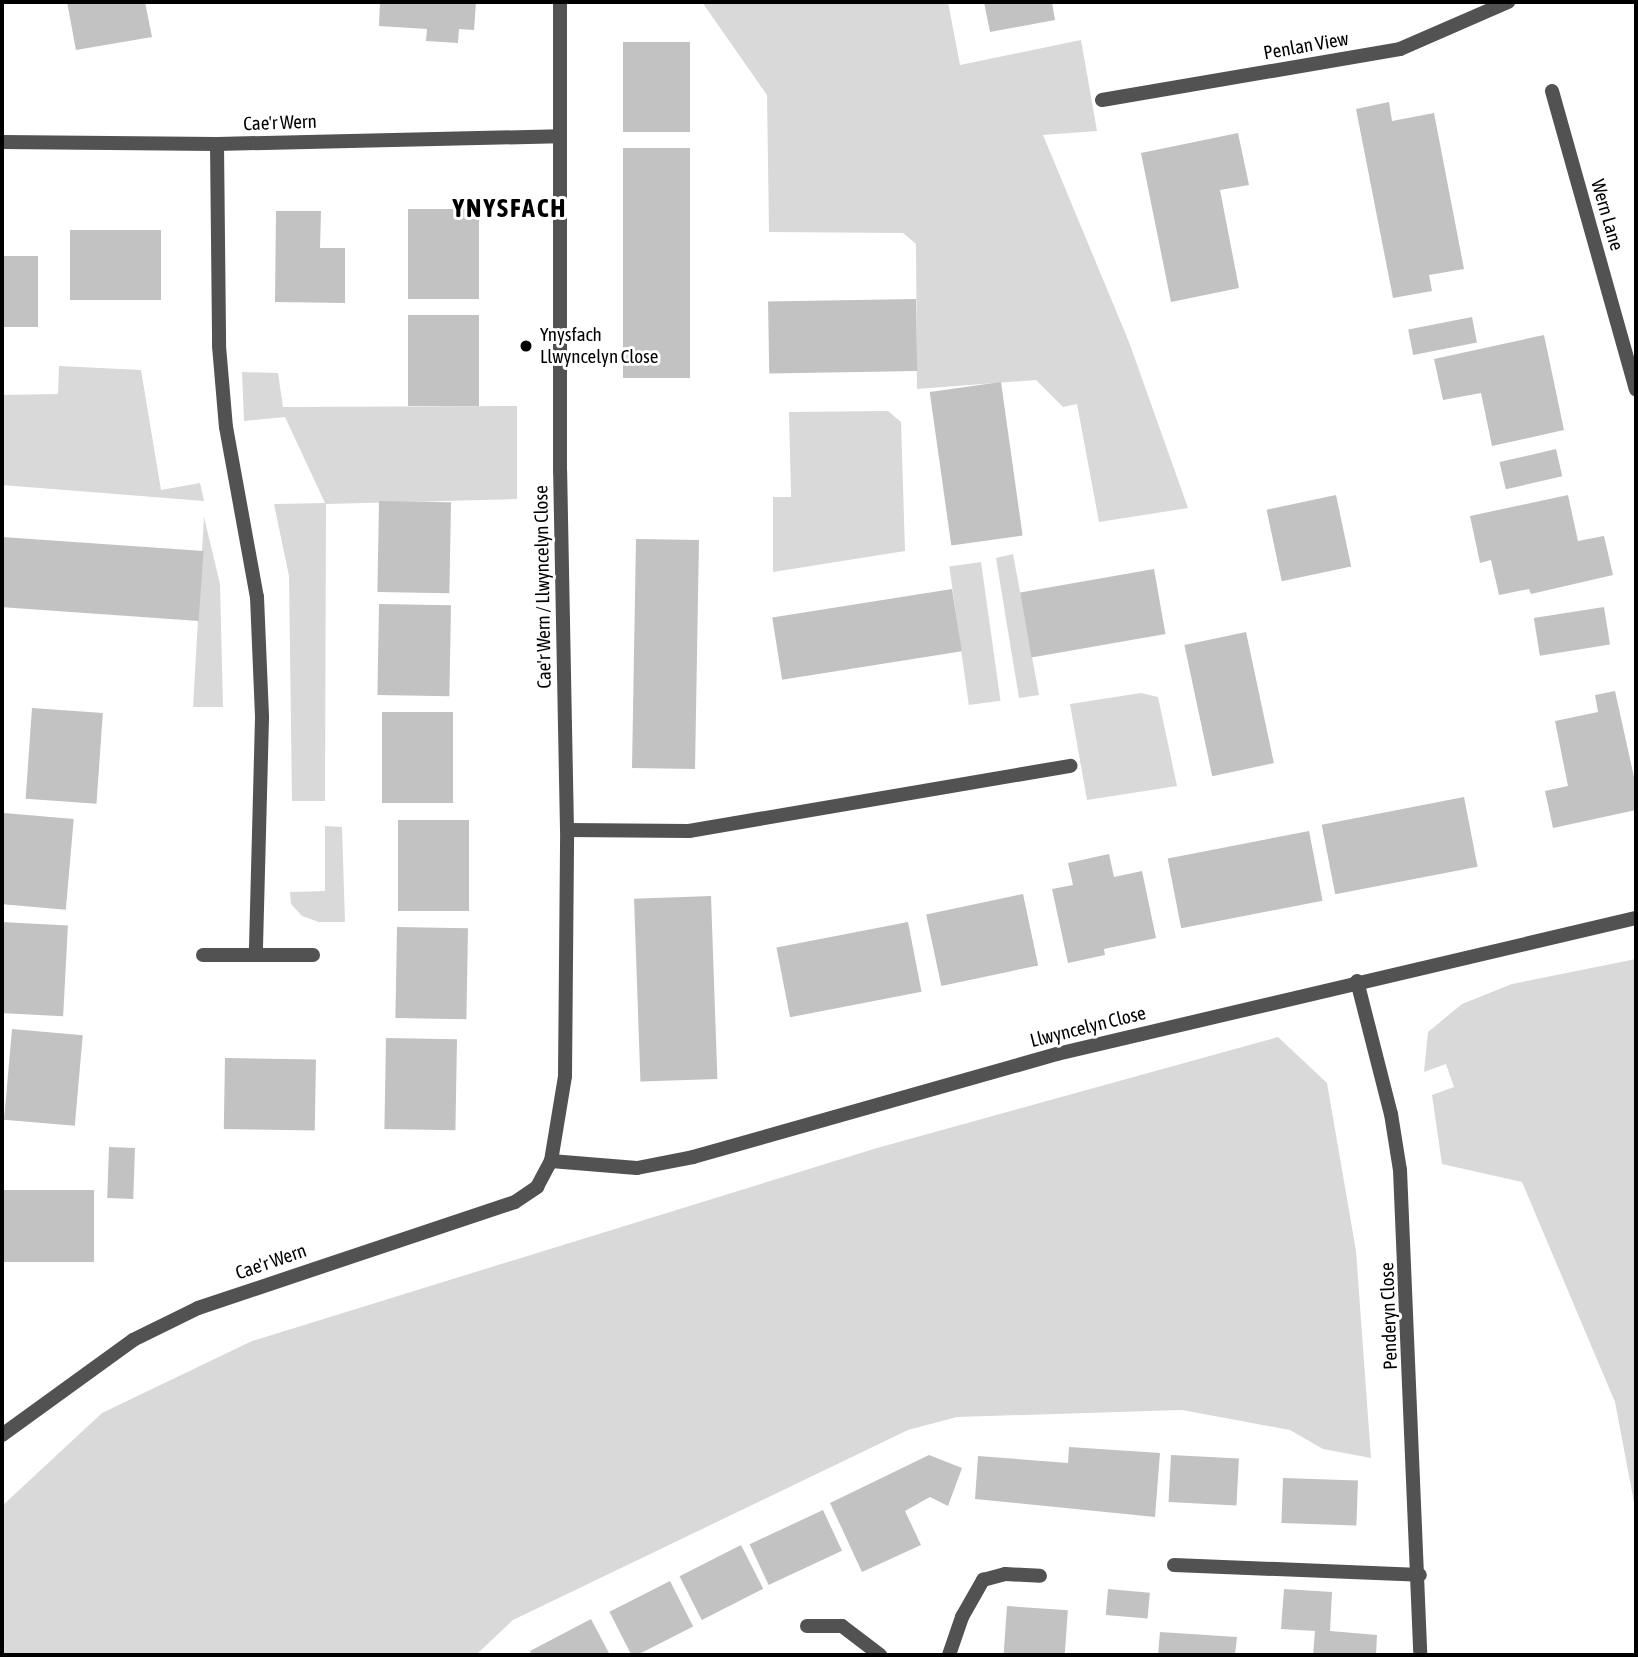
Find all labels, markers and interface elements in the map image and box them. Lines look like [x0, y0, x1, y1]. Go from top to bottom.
street label: Penlan View [1262, 27, 1350, 65]
street label: Cae'r Wern [243, 110, 317, 136]
street label: Wern Lane [1586, 177, 1628, 253]
district label: YNYSFACH [454, 193, 566, 225]
place label: Ynysfach Llwyncelyn Close [540, 324, 658, 368]
marker: Ynysfach Llwyncelyn Close [518, 338, 534, 354]
street label: Cae'r Wern / Llwyncelyn Close [530, 485, 556, 689]
street label: Llwyncelyn Close [1028, 1002, 1148, 1052]
street label: Cae'r Wern [233, 1239, 309, 1285]
street label: Penderyn Close [1376, 1262, 1402, 1370]

